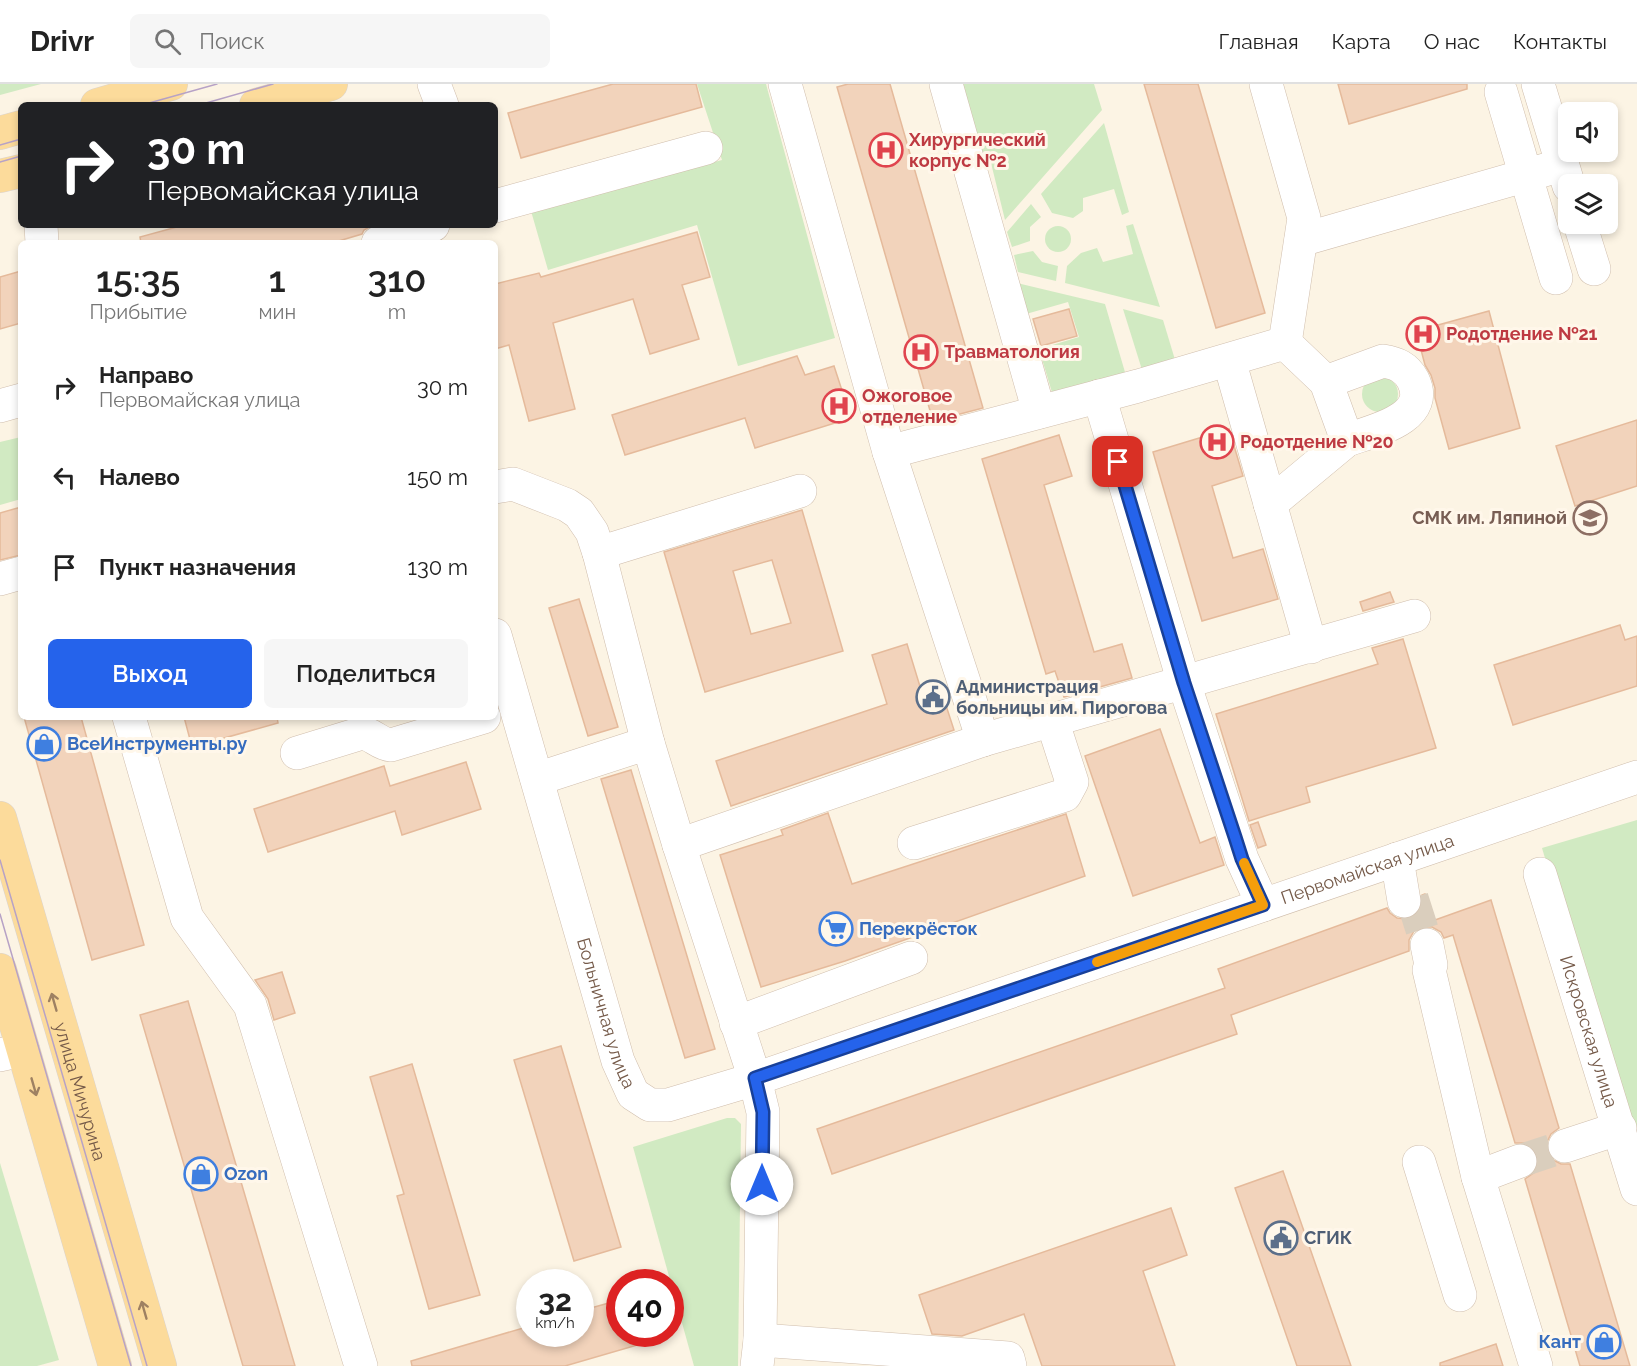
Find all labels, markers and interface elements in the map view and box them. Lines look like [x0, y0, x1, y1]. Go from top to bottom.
search box [130, 14, 550, 68]
text: Drivr [30, 25, 94, 58]
icon: search [151, 25, 184, 58]
text: Поиск [199, 28, 265, 54]
text: Главная [1219, 29, 1299, 54]
text: Карта [1332, 29, 1391, 54]
text: О нас [1424, 29, 1480, 54]
text: Контакты [1513, 29, 1607, 54]
map controls [1558, 102, 1618, 234]
button: sound [1558, 102, 1618, 162]
text: 30 m [147, 125, 245, 174]
icon: right [48, 126, 126, 204]
place label: Хирургический корпус №2 [908, 129, 1046, 171]
hospital icon: Хирургический корпус №2 [868, 132, 904, 168]
button: layers [1558, 174, 1618, 234]
text: Первомайская улица [147, 175, 419, 206]
text: 15:35 [96, 258, 180, 300]
text: 1 [269, 258, 286, 300]
text: 310 [368, 258, 426, 300]
text: Прибытие [90, 300, 187, 324]
text: мин [258, 300, 296, 324]
text: m [388, 300, 406, 324]
hospital icon: Родотдение №21 [1405, 316, 1441, 352]
place label: Родотдение №21 [1446, 323, 1598, 344]
hospital icon: Травматология [903, 334, 939, 370]
place label: Травматология [944, 341, 1080, 362]
text: Направо [99, 362, 193, 388]
icon: right [48, 371, 81, 404]
text: 30 m [417, 374, 468, 400]
place label: Ожоговое отделение [862, 385, 958, 427]
text: Первомайская улица [99, 388, 301, 412]
hospital icon: Ожоговое отделение [821, 388, 857, 424]
hospital icon: Родотдение №20 [1199, 424, 1235, 460]
place label: Родотдение №20 [1240, 431, 1394, 452]
pin [1092, 436, 1143, 487]
icon: arrive [1101, 445, 1134, 478]
icon: left [48, 461, 81, 494]
text: Налево [99, 464, 180, 490]
text: 150 m [407, 464, 468, 490]
school or university icon: СМК им. Ляпиной [1572, 500, 1608, 536]
place label: СМК им. Ляпиной [1412, 507, 1567, 528]
icon: arrive [48, 551, 81, 584]
text: Пункт назначения [99, 554, 296, 580]
text: 130 m [408, 554, 468, 580]
button: Выход [48, 639, 252, 708]
button: Поделиться [264, 639, 468, 708]
place label: Администрация больницы им. Пирогова [956, 676, 1167, 718]
public building icon: Администрация больницы им. Пирогова [915, 679, 951, 715]
shop icon: ВсеИнструменты.ру [26, 726, 62, 762]
place label: ВсеИнструменты.ру [67, 733, 247, 754]
street label: Первомайская улица [1278, 830, 1456, 908]
supermarket icon: Перекрёсток [818, 911, 854, 947]
place label: Перекрёсток [859, 918, 978, 939]
street label: Больничная улица [573, 935, 640, 1092]
street label: Искровская улица [1556, 953, 1622, 1110]
one-way arrow [48, 993, 59, 1012]
street label: улица Мичурина [50, 1020, 111, 1163]
one-way arrow [29, 1077, 40, 1096]
position arrow [730, 1152, 794, 1216]
shop icon: Ozon [183, 1156, 219, 1192]
place label: Ozon [224, 1163, 268, 1184]
public building icon: СГИК [1263, 1220, 1299, 1256]
place label: СГИК [1304, 1227, 1353, 1248]
speed limit sign: 40 [606, 1269, 684, 1347]
text: 32 [538, 1283, 572, 1318]
one-way arrow [138, 1301, 149, 1320]
text: km/h [535, 1314, 575, 1332]
shop icon: Кант [1586, 1324, 1622, 1360]
place label: Кант [1539, 1331, 1581, 1352]

